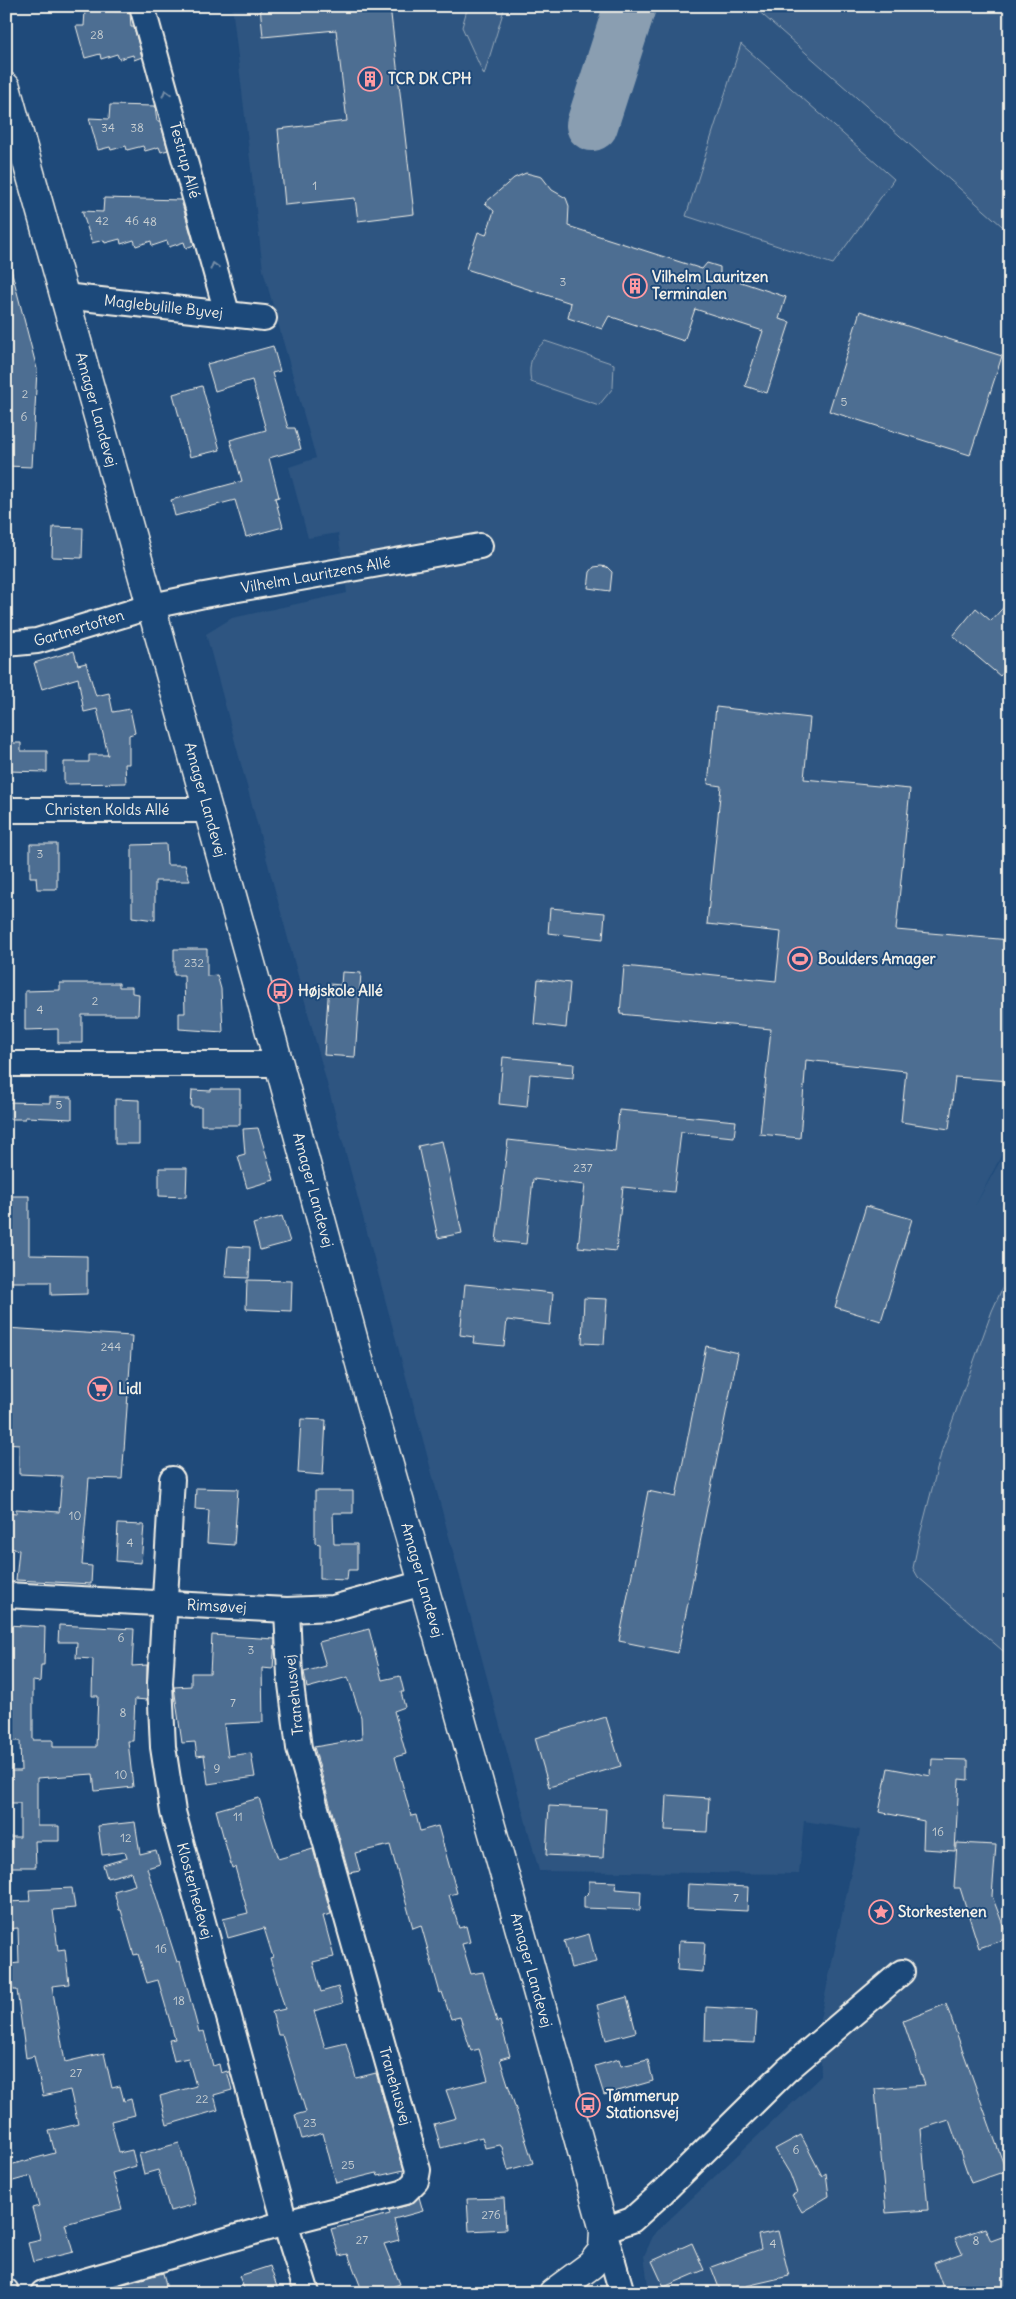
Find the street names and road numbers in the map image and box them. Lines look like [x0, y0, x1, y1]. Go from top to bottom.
street label: Testrup Allé [166, 120, 205, 200]
street label: Maglebylille Byvej [103, 290, 224, 322]
street label: Amager Landevej [72, 350, 122, 469]
street label: Vilhelm Lauritzens Allé [239, 552, 392, 597]
street label: Gartnertoften [31, 605, 127, 650]
street label: Amager Landevej [181, 740, 231, 859]
street label: Christen Kolds Allé [45, 800, 169, 819]
street label: Amager Landevej [289, 1130, 338, 1250]
street label: Amager Landevej [397, 1520, 448, 1639]
street label: Rimsøvej [186, 1595, 247, 1617]
street label: Tranehusvej [280, 1654, 307, 1736]
street label: Klosterhedevej [173, 1840, 217, 1941]
street label: Amager Landevej [507, 1910, 557, 2030]
street label: Tranehusvej [375, 2044, 416, 2127]

